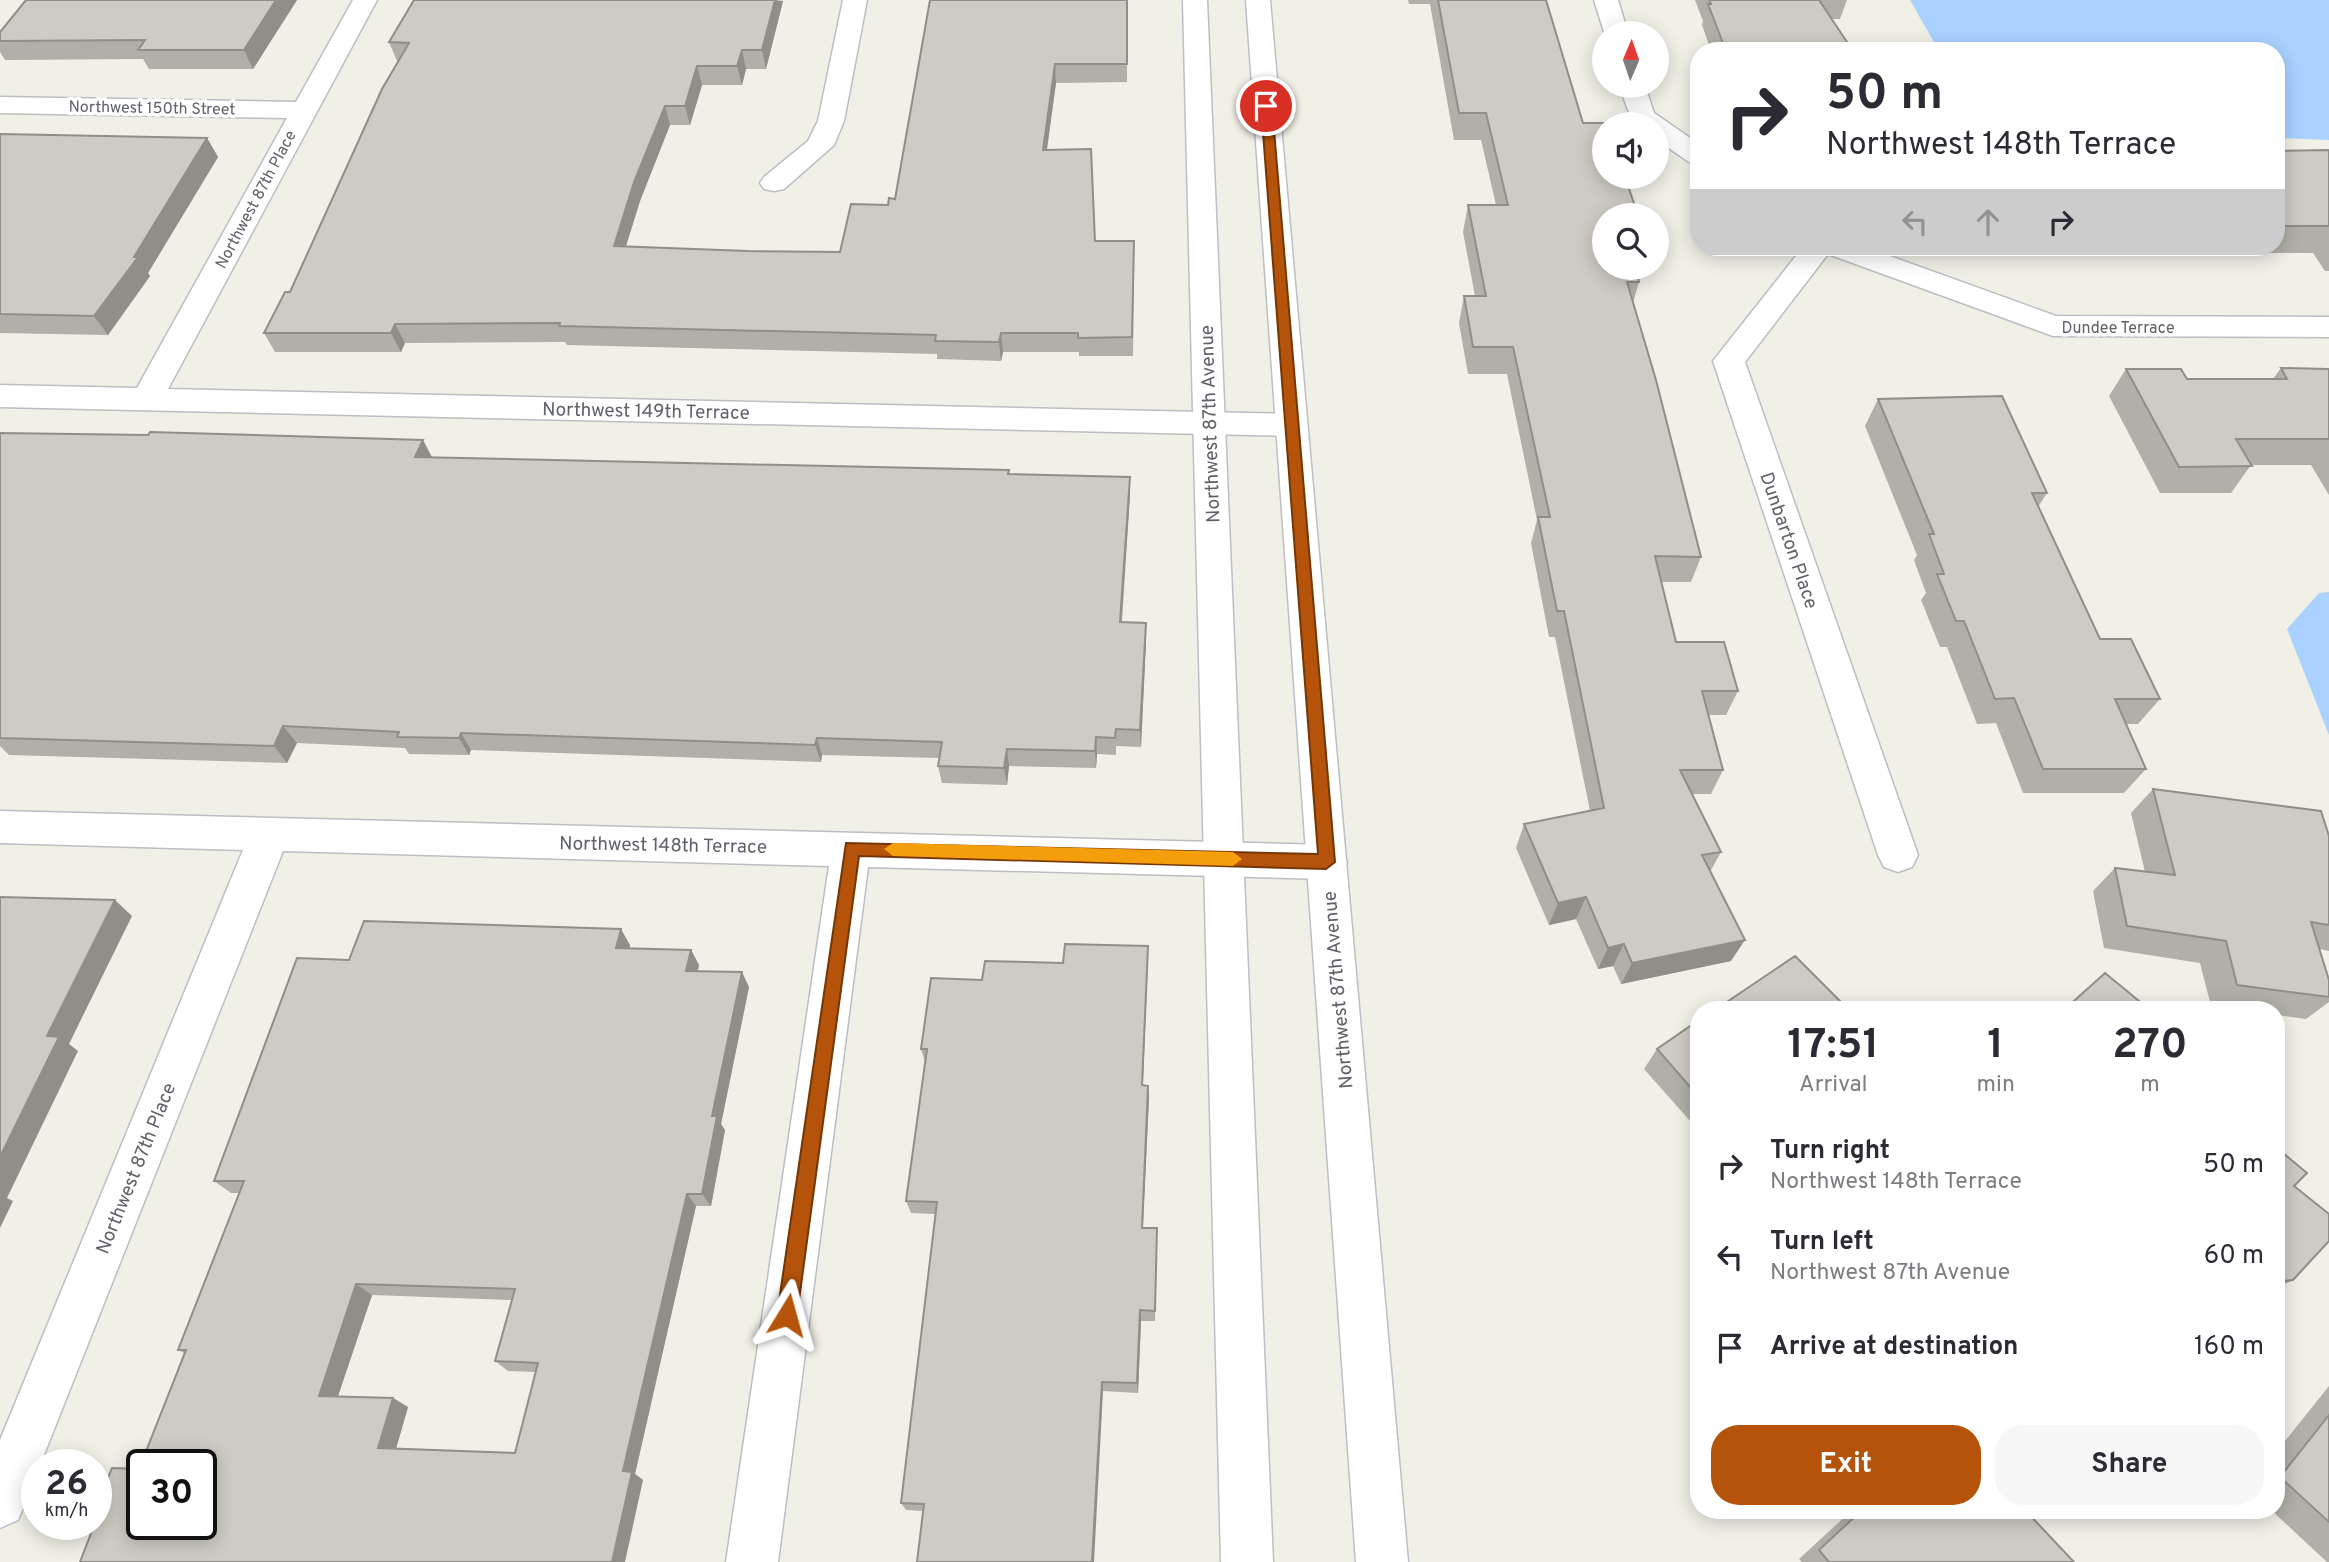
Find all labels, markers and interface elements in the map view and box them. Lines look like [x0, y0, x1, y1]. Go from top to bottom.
north arrow [1592, 21, 1670, 98]
map controls [1592, 21, 1669, 280]
text: 50 m [1826, 65, 1943, 127]
icon: right [1711, 70, 1802, 161]
pin [1236, 76, 1296, 136]
icon: arrive [1247, 87, 1285, 125]
street label: Northwest 150th Street [68, 98, 236, 120]
button: sound [1592, 112, 1669, 189]
text: Northwest 148th Terrace [1826, 126, 2176, 166]
street label: Northwest 87th Place [212, 127, 302, 273]
button: search [1592, 203, 1669, 280]
icon: left [1896, 203, 1934, 241]
icon: ahead [1969, 203, 2007, 241]
icon: right [2042, 203, 2080, 241]
street label: Dundee Terrace [2062, 319, 2175, 339]
street label: Northwest 87th Avenue [1196, 324, 1226, 523]
street label: Northwest 149th Terrace [542, 398, 750, 426]
street label: Dunbarton Place [1753, 469, 1823, 612]
street label: Northwest 148th Terrace [559, 832, 767, 860]
street label: Northwest 87th Avenue [1318, 890, 1360, 1090]
text: 17:51 [1787, 1020, 1879, 1073]
text: 1 [1987, 1020, 2004, 1073]
text: 270 [2112, 1020, 2188, 1073]
text: Arrival [1799, 1071, 1868, 1100]
text: min [1977, 1071, 2015, 1100]
text: m [2140, 1071, 2160, 1100]
street label: Northwest 87th Place [92, 1080, 182, 1258]
text: Turn right [1770, 1135, 1890, 1168]
icon: right [1711, 1147, 1749, 1185]
text: 50 m [2203, 1149, 2264, 1182]
text: Northwest 148th Terrace [1770, 1168, 2022, 1197]
text: Turn left [1770, 1226, 1874, 1259]
icon: left [1711, 1238, 1749, 1276]
text: 60 m [2204, 1240, 2264, 1273]
text: Northwest 87th Avenue [1770, 1259, 2010, 1288]
position arrow [750, 1278, 824, 1352]
icon: arrive [1711, 1329, 1749, 1367]
text: Arrive at destination [1770, 1331, 2018, 1364]
text: 160 m [2194, 1331, 2264, 1364]
button: Exit [1711, 1425, 1981, 1505]
button: Share [1995, 1425, 2264, 1505]
speed limit sign: 30 [126, 1449, 217, 1540]
text: 26 [45, 1463, 88, 1507]
text: km/h [45, 1500, 88, 1523]

